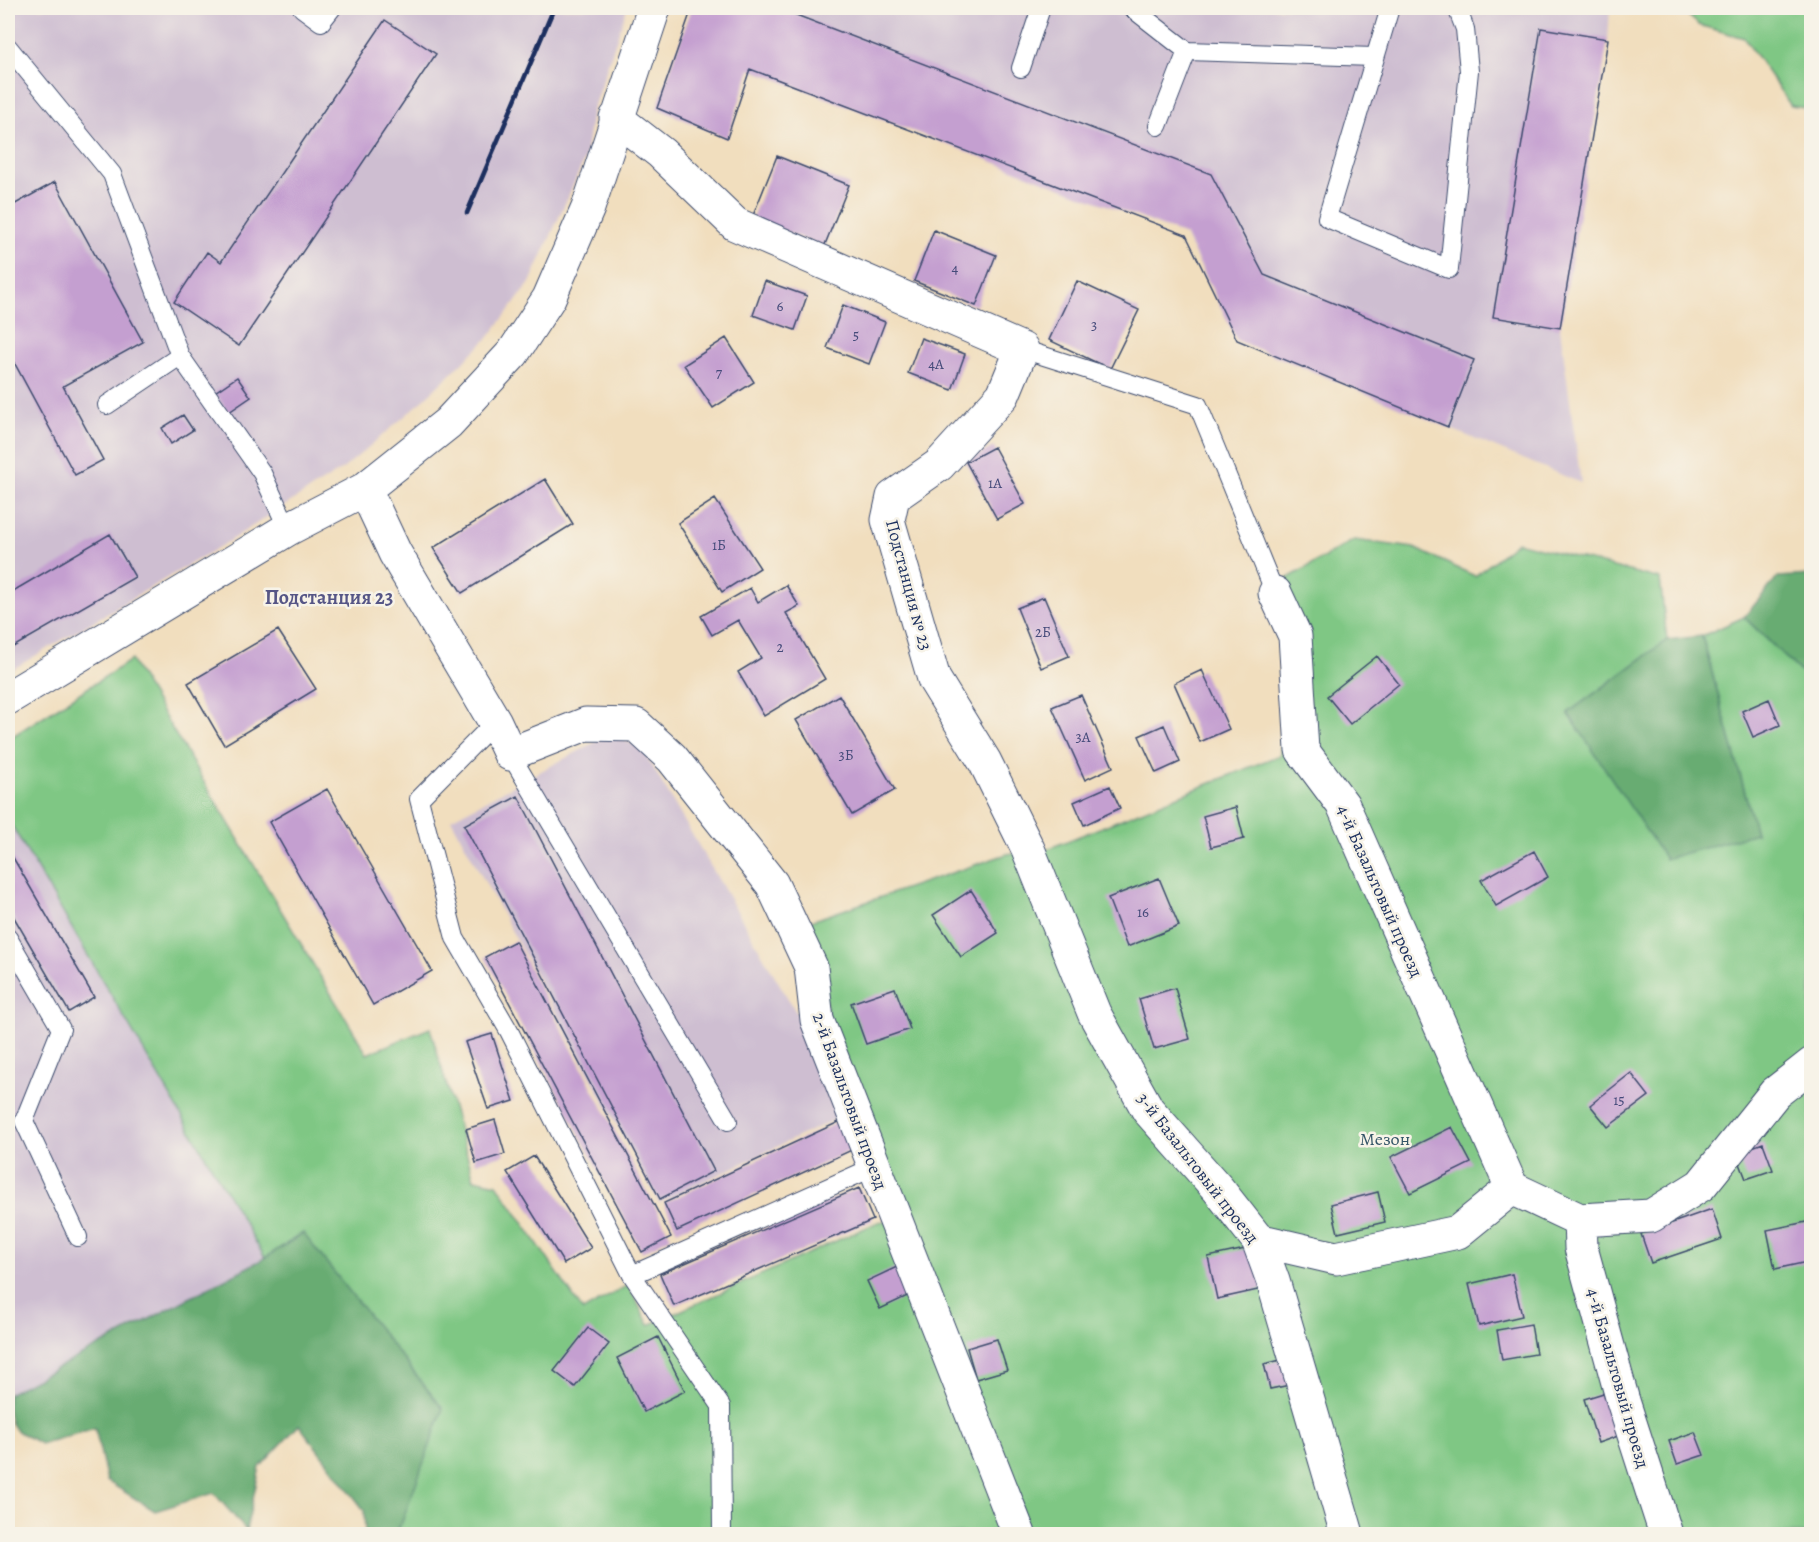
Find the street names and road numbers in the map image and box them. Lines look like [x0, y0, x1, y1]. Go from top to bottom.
street label: Подстанция № 23 [880, 517, 938, 653]
street label: 4-й Базальтовый проезд [1331, 801, 1429, 981]
street label: 2-й Базальтовый проезд [807, 1009, 893, 1193]
street label: 3-й Базальтовый проезд [1131, 1087, 1265, 1249]
street label: 4-й Базальтовый проезд [1581, 1285, 1655, 1471]

